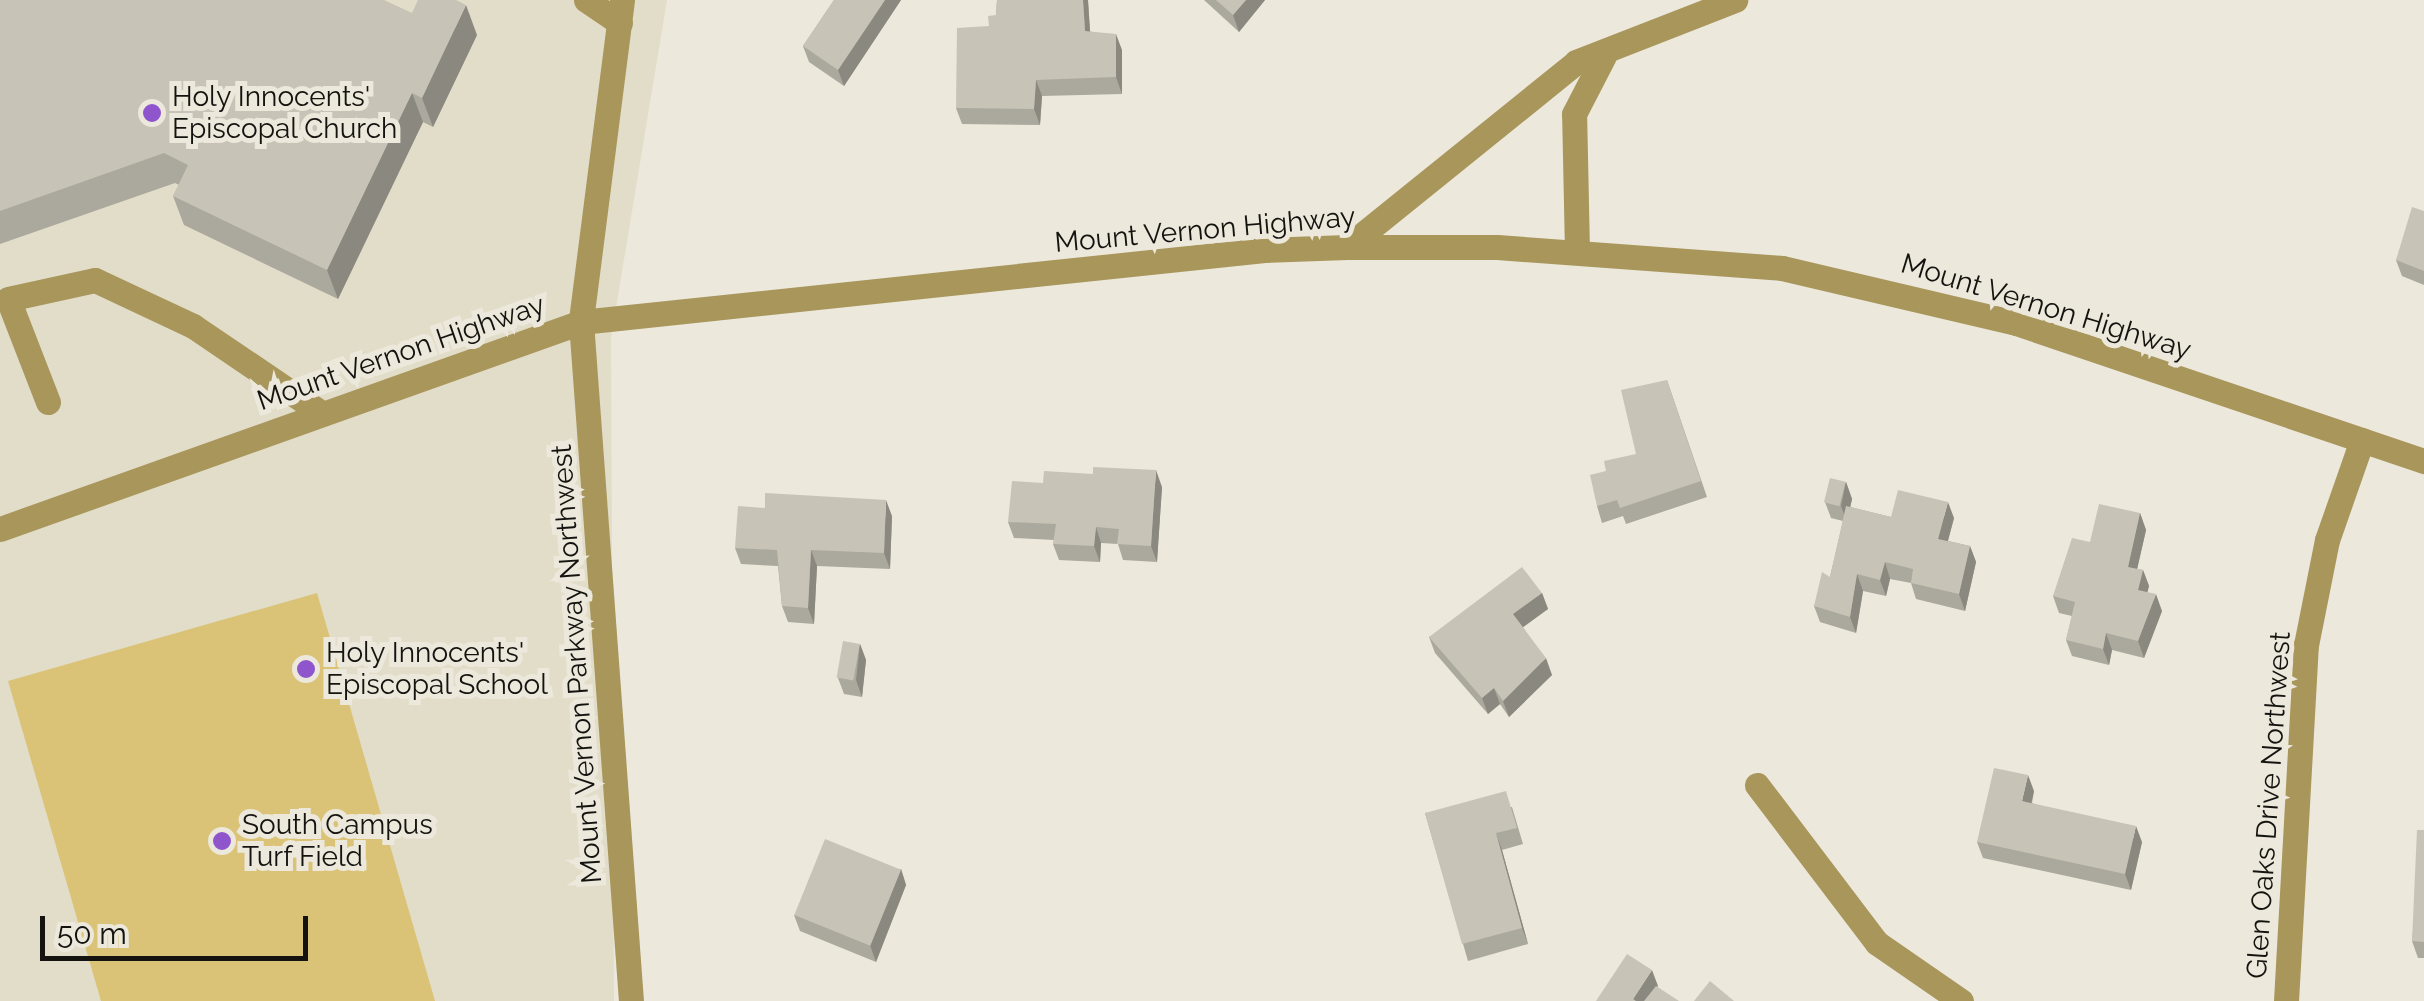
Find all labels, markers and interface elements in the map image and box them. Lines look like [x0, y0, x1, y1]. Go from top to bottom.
place label: Holy Innocents' Episcopal Church [172, 80, 398, 146]
marker: Holy Innocents' Episcopal Church [141, 102, 163, 124]
street label: Mount Vernon Highway [1053, 200, 1357, 260]
street label: Mount Vernon Highway [1896, 247, 2196, 367]
street label: Mount Vernon Highway [252, 288, 550, 418]
street label: Mount Vernon Parkway Northwest [545, 443, 609, 885]
street label: Glen Oaks Drive Northwest [2240, 630, 2298, 980]
place label: Holy Innocents' Episcopal School [326, 636, 549, 702]
marker: Holy Innocents' Episcopal School [295, 658, 317, 680]
place label: South Campus Turf Field [242, 808, 433, 874]
marker: South Campus Turf Field [211, 830, 233, 852]
scale bar [45, 896, 312, 958]
text: 50 m [57, 916, 127, 951]

